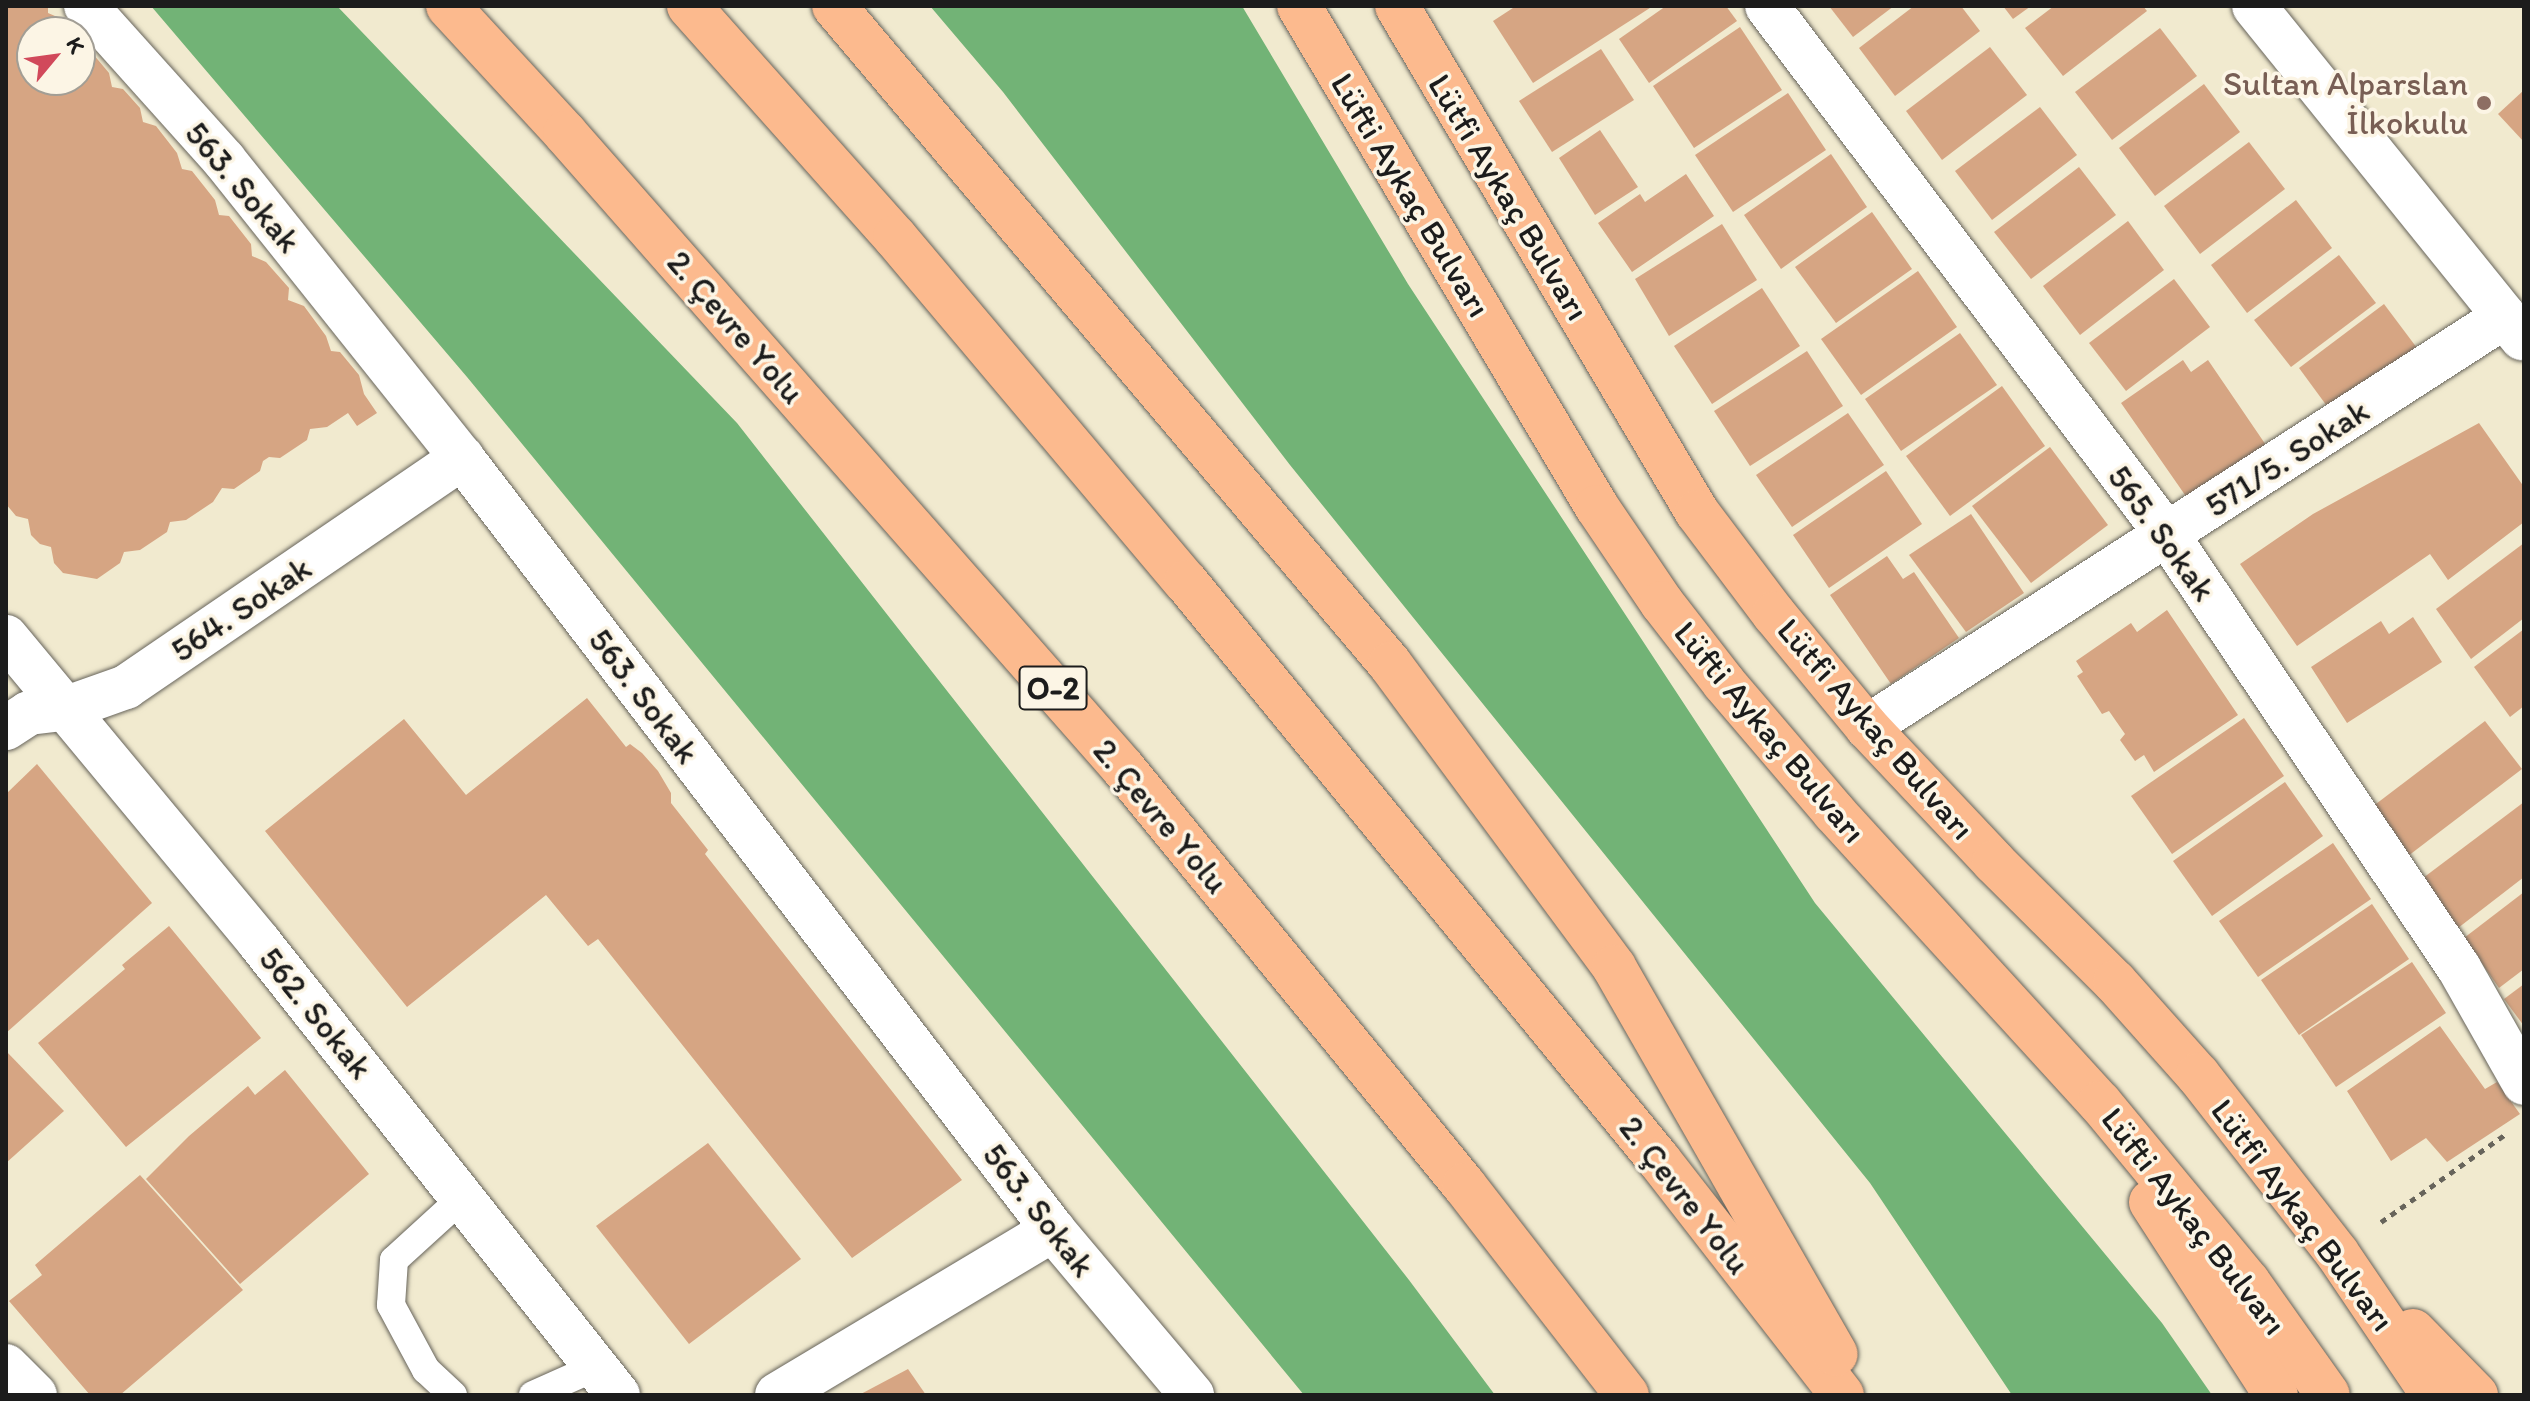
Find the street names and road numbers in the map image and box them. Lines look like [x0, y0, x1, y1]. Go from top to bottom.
street label: Lüfti Aykaç Bulvarı [1322, 65, 1500, 325]
street label: Lütfi Aykaç Bulvarı [1420, 67, 1598, 327]
street label: 563. Sokak [176, 113, 310, 261]
street label: 2. Çevre Yolu [659, 243, 813, 411]
street label: 571/5. Sokak [2198, 390, 2376, 526]
street label: 565. Sokak [2099, 457, 2225, 609]
street label: 564. Sokak [163, 547, 319, 671]
street label: Lütfi Aykaç Bulvarı [1769, 610, 1983, 848]
street label: Lüfti Aykaç Bulvarı [1665, 612, 1875, 852]
street label: 563. Sokak [580, 620, 708, 772]
road number: O-2 [1017, 660, 1089, 716]
street label: 2. Çevre Yolu [1085, 731, 1237, 901]
street label: 562. Sokak [250, 939, 382, 1087]
street label: Lütfi Aykaç Bulvarı [2203, 1091, 2403, 1339]
street label: Lüfti Aykaç Bulvarı [2092, 1099, 2296, 1343]
street label: 2. Çevre Yolu [1611, 1109, 1759, 1281]
street label: 563. Sokak [974, 1135, 1104, 1285]

